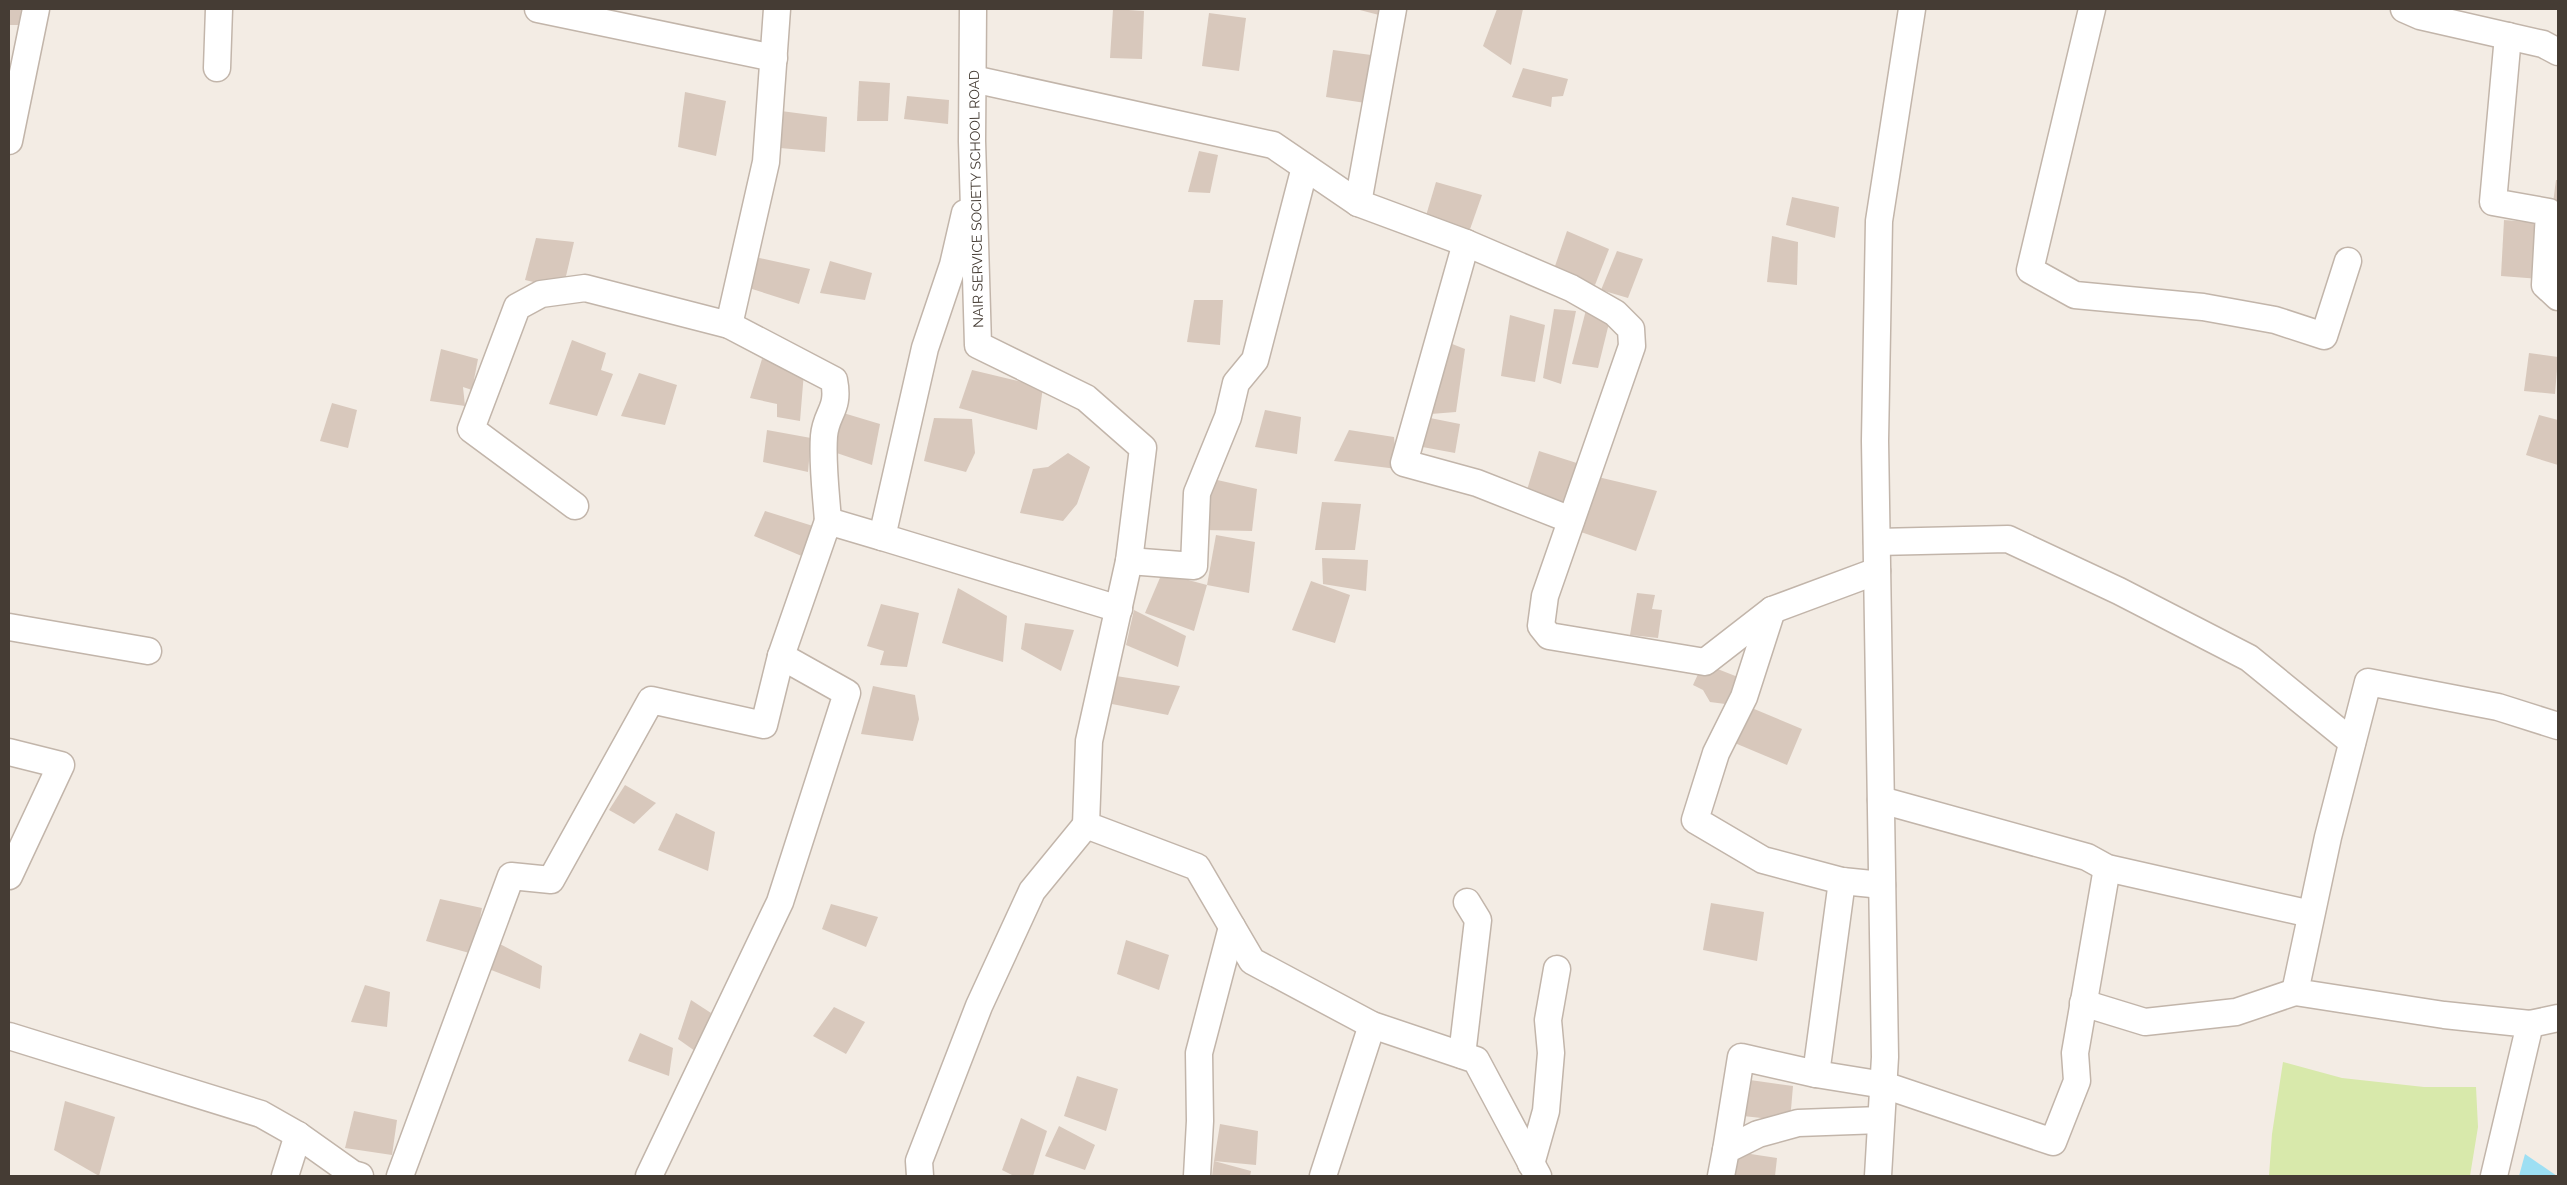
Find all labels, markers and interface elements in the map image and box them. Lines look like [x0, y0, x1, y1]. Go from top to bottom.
street label: NAIR SERVICE SOCIETY SCHOOL ROAD [966, 70, 986, 328]

